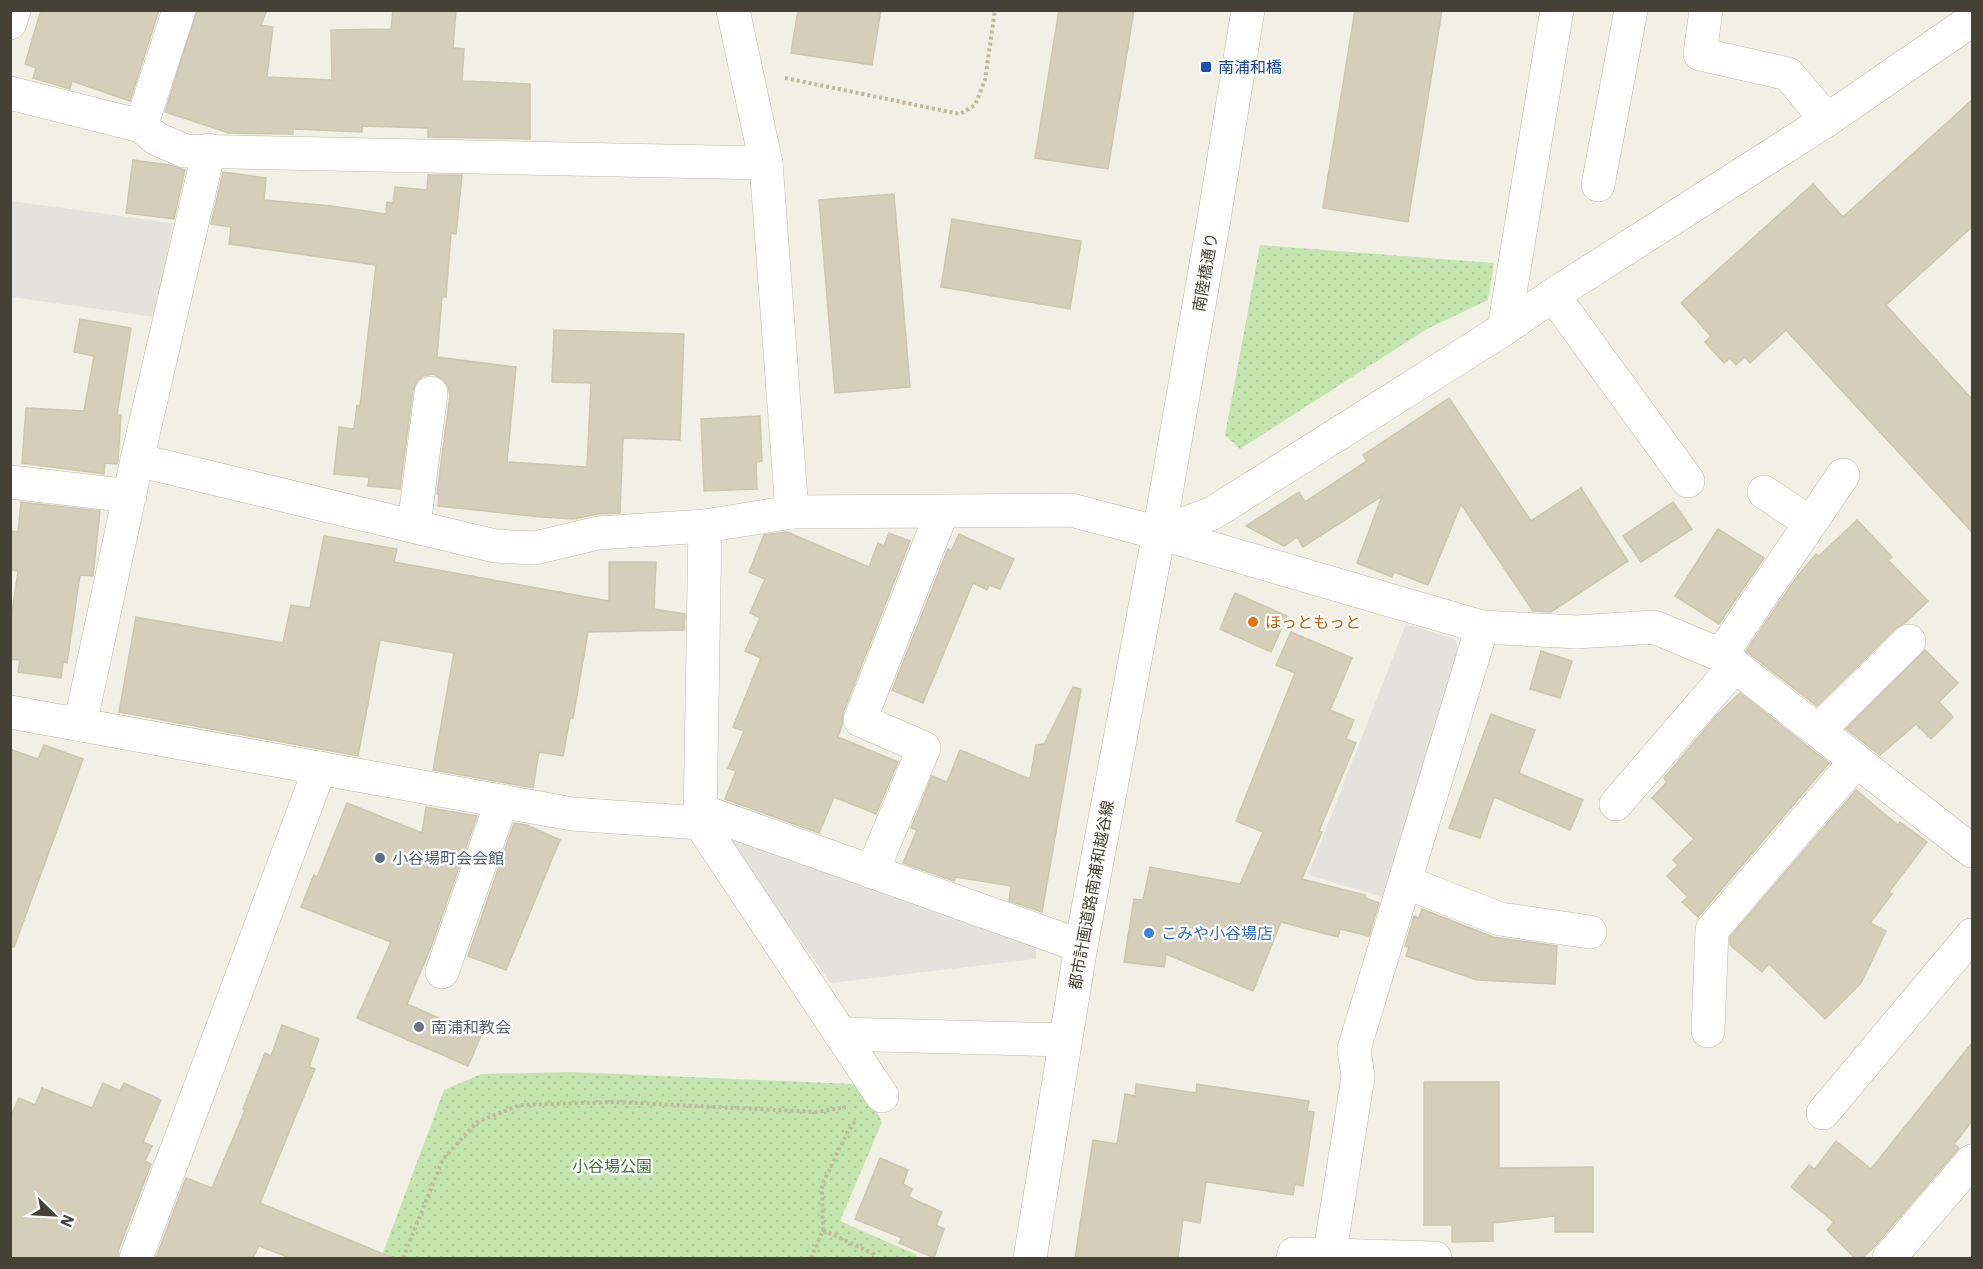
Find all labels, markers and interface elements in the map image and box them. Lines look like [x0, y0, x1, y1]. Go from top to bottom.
place label: 南浦和橋 [1218, 57, 1282, 77]
marker: 南浦和橋 [1199, 60, 1213, 74]
street label: 南陸橋通り [1188, 231, 1222, 313]
place label: ほっともっと [1265, 612, 1361, 632]
marker: ほっともっと [1246, 615, 1260, 629]
street label: 都市計画道路南浦和越谷線 [1064, 799, 1118, 991]
place label: 小谷場町会会館 [392, 848, 504, 868]
marker: 小谷場町会会館 [373, 851, 387, 865]
place label: こみや小谷場店 [1161, 923, 1273, 943]
marker: こみや小谷場店 [1142, 926, 1156, 940]
place label: 南浦和教会 [431, 1017, 511, 1037]
marker: 南浦和教会 [412, 1020, 426, 1034]
park label: 小谷場公園 [572, 1156, 652, 1176]
north arrow [24, 1185, 84, 1245]
text: N [56, 1212, 79, 1230]

